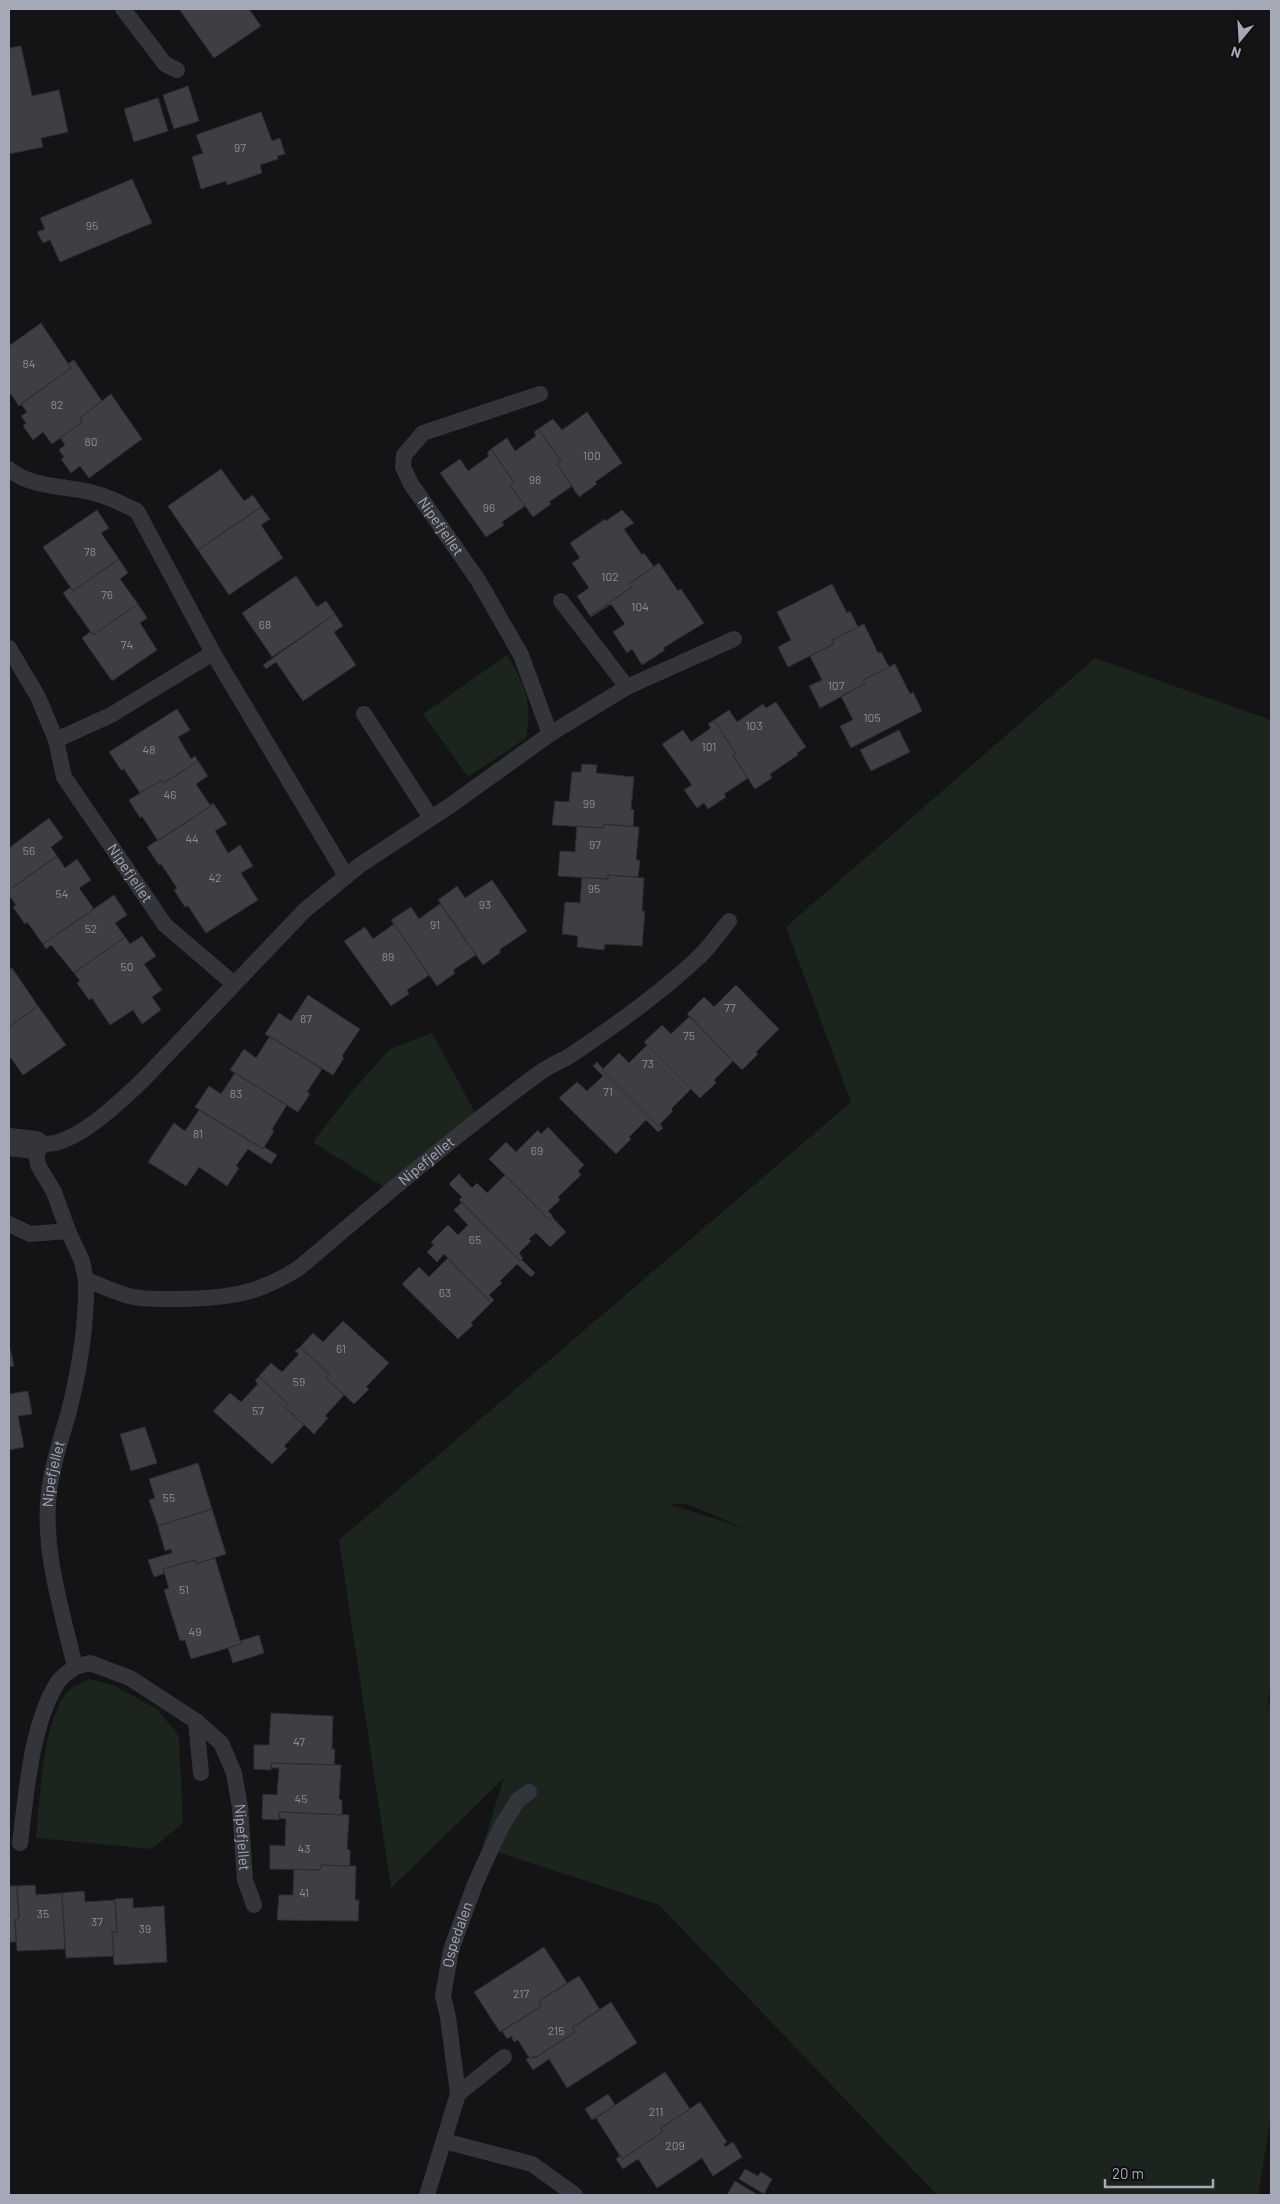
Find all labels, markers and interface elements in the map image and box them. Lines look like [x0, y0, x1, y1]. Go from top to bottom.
north arrow [1215, 15, 1265, 65]
text: N [1229, 43, 1243, 62]
house number: 97 [234, 140, 246, 154]
house number: 95 [86, 218, 98, 232]
house number: 84 [23, 356, 35, 370]
house number: 82 [51, 397, 63, 411]
house number: 80 [84, 434, 98, 448]
house number: 100 [583, 448, 601, 462]
house number: 98 [529, 472, 541, 486]
street label: Nipefjellet [415, 493, 468, 559]
house number: 96 [483, 500, 495, 514]
house number: 78 [84, 544, 96, 558]
house number: 102 [601, 569, 619, 583]
house number: 76 [101, 587, 113, 601]
house number: 104 [631, 599, 649, 613]
house number: 68 [259, 617, 271, 631]
house number: 74 [121, 637, 133, 651]
house number: 107 [828, 678, 845, 692]
house number: 105 [863, 710, 881, 724]
house number: 103 [745, 718, 763, 732]
house number: 101 [702, 739, 716, 753]
house number: 48 [143, 742, 155, 756]
house number: 46 [164, 787, 176, 801]
house number: 99 [583, 796, 595, 810]
house number: 44 [185, 831, 199, 845]
house number: 97 [589, 837, 601, 851]
street label: Nipefjellet [104, 840, 157, 906]
house number: 56 [23, 843, 35, 857]
house number: 42 [208, 870, 222, 884]
house number: 95 [588, 881, 600, 895]
house number: 54 [56, 886, 68, 900]
house number: 93 [479, 897, 491, 911]
house number: 91 [430, 917, 440, 931]
house number: 52 [85, 921, 97, 935]
house number: 89 [382, 949, 394, 963]
house number: 50 [121, 959, 133, 973]
house number: 77 [724, 1000, 736, 1014]
house number: 87 [300, 1011, 312, 1025]
house number: 75 [683, 1028, 695, 1042]
house number: 73 [642, 1056, 654, 1070]
house number: 71 [603, 1084, 613, 1098]
house number: 83 [230, 1086, 242, 1100]
house number: 81 [193, 1126, 203, 1140]
street label: Nipefjellet [394, 1132, 458, 1189]
house number: 69 [531, 1143, 543, 1157]
house number: 65 [469, 1232, 481, 1246]
house number: 63 [439, 1285, 451, 1299]
house number: 61 [336, 1341, 346, 1355]
house number: 59 [293, 1374, 305, 1388]
house number: 57 [252, 1403, 264, 1417]
street label: Nipefjellet [38, 1438, 68, 1508]
house number: 55 [163, 1490, 175, 1504]
house number: 51 [179, 1582, 189, 1596]
house number: 49 [189, 1624, 201, 1638]
house number: 47 [293, 1734, 305, 1748]
house number: 45 [295, 1791, 307, 1805]
street label: Nipefjellet [232, 1803, 254, 1872]
house number: 43 [298, 1841, 310, 1855]
house number: 41 [299, 1885, 309, 1899]
street label: Ospedalen [438, 1899, 476, 1969]
house number: 35 [37, 1906, 49, 1920]
house number: 37 [91, 1914, 103, 1928]
house number: 39 [139, 1921, 151, 1935]
house number: 217 [513, 1986, 529, 2000]
house number: 215 [548, 2023, 564, 2037]
house number: 211 [649, 2104, 663, 2118]
house number: 209 [665, 2138, 685, 2152]
scale bar [1105, 2156, 1212, 2188]
text: 20 m [1112, 2164, 1144, 2182]

